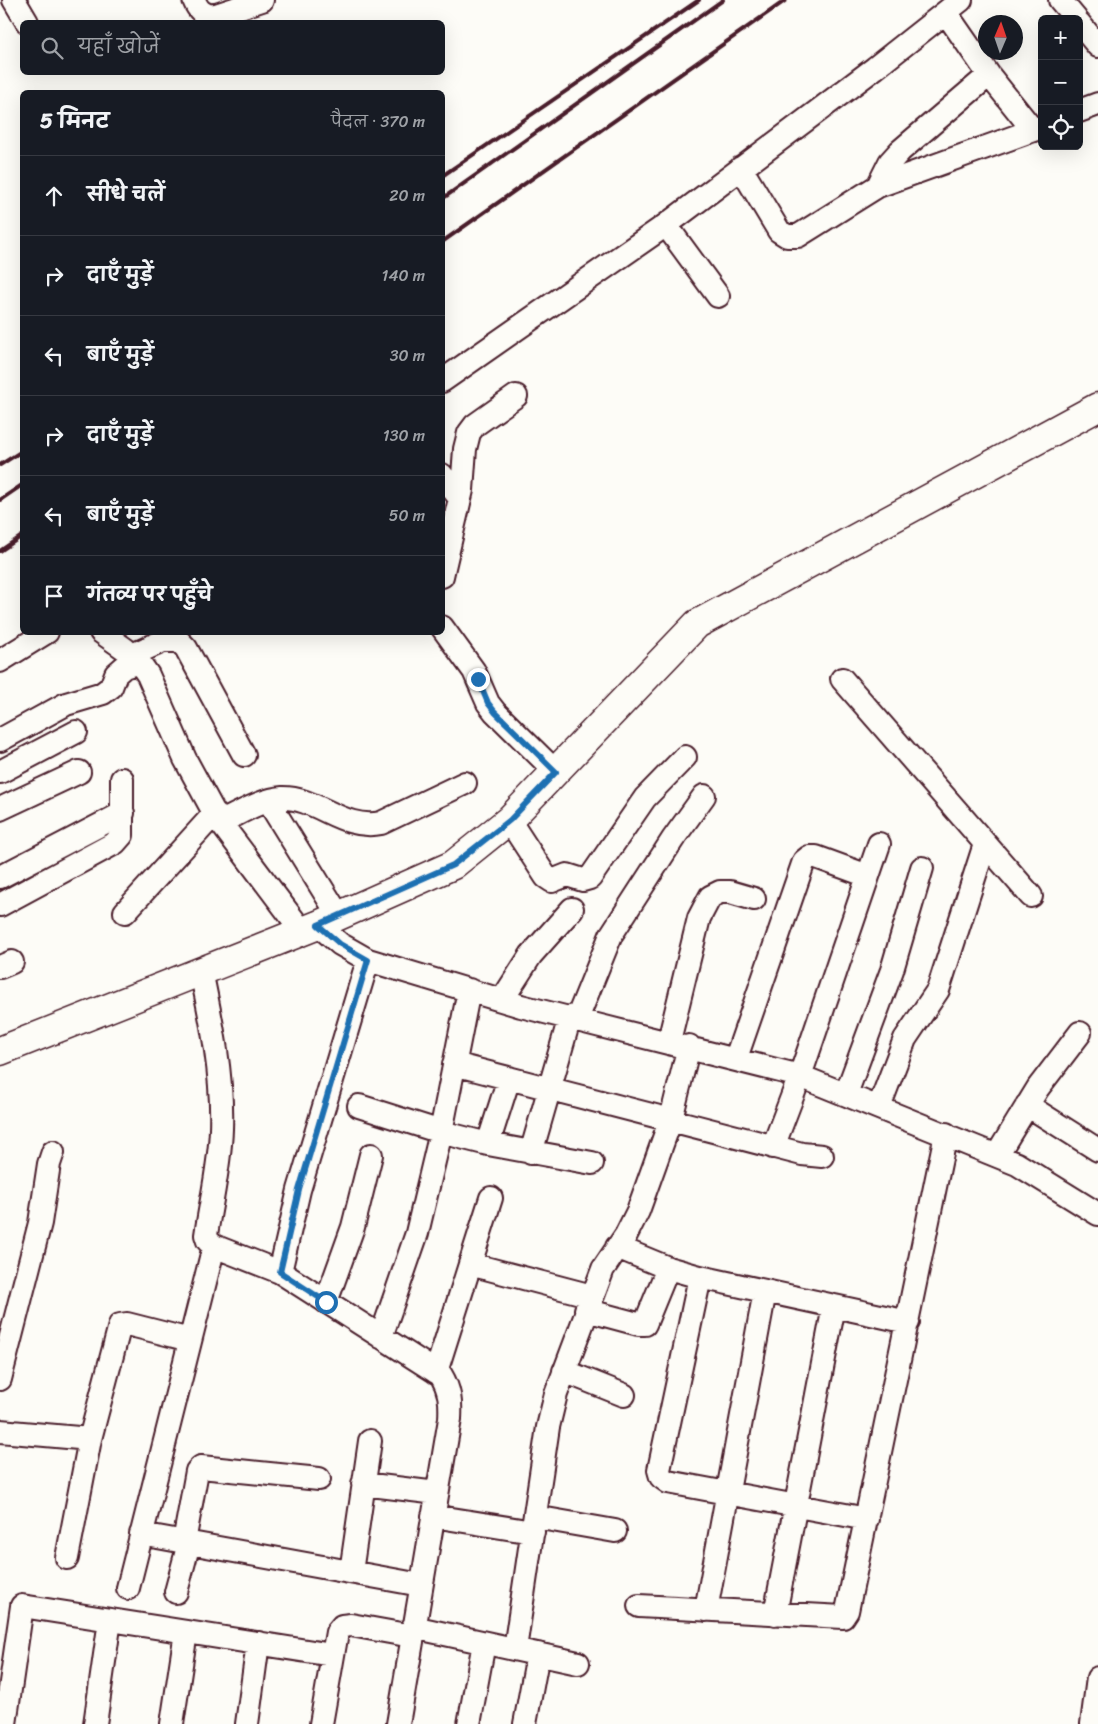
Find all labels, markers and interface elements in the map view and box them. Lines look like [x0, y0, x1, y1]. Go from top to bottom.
north arrow [978, 15, 1023, 60]
map controls [1038, 15, 1083, 150]
button: + [1038, 15, 1083, 60]
search box [20, 20, 445, 75]
text: यहाँ खोजें [78, 30, 160, 63]
icon: search [38, 34, 66, 62]
button: − [1038, 60, 1083, 105]
text: 5 मिनट [40, 102, 109, 140]
button: locate [1038, 105, 1083, 150]
text: पैदल · 370 m [331, 107, 425, 136]
text: सीधे चलें [87, 178, 165, 211]
text: 20 m [389, 181, 425, 210]
icon: ahead [40, 182, 68, 210]
text: दाएँ मुड़ें [87, 258, 153, 291]
text: 140 m [382, 261, 425, 290]
icon: right [40, 262, 68, 290]
text: बाएँ मुड़ें [87, 338, 154, 371]
text: 30 m [390, 341, 425, 370]
icon: left [40, 342, 68, 370]
text: दाएँ मुड़ें [87, 418, 153, 451]
text: 130 m [383, 421, 425, 450]
icon: right [40, 422, 68, 450]
text: बाएँ मुड़ें [87, 498, 154, 531]
text: 50 m [389, 501, 425, 530]
icon: left [40, 502, 68, 530]
text: गंतव्य पर पहुँचे [87, 578, 212, 611]
icon: arrive [40, 582, 68, 610]
route end [467, 668, 490, 691]
route start [315, 1291, 338, 1314]

